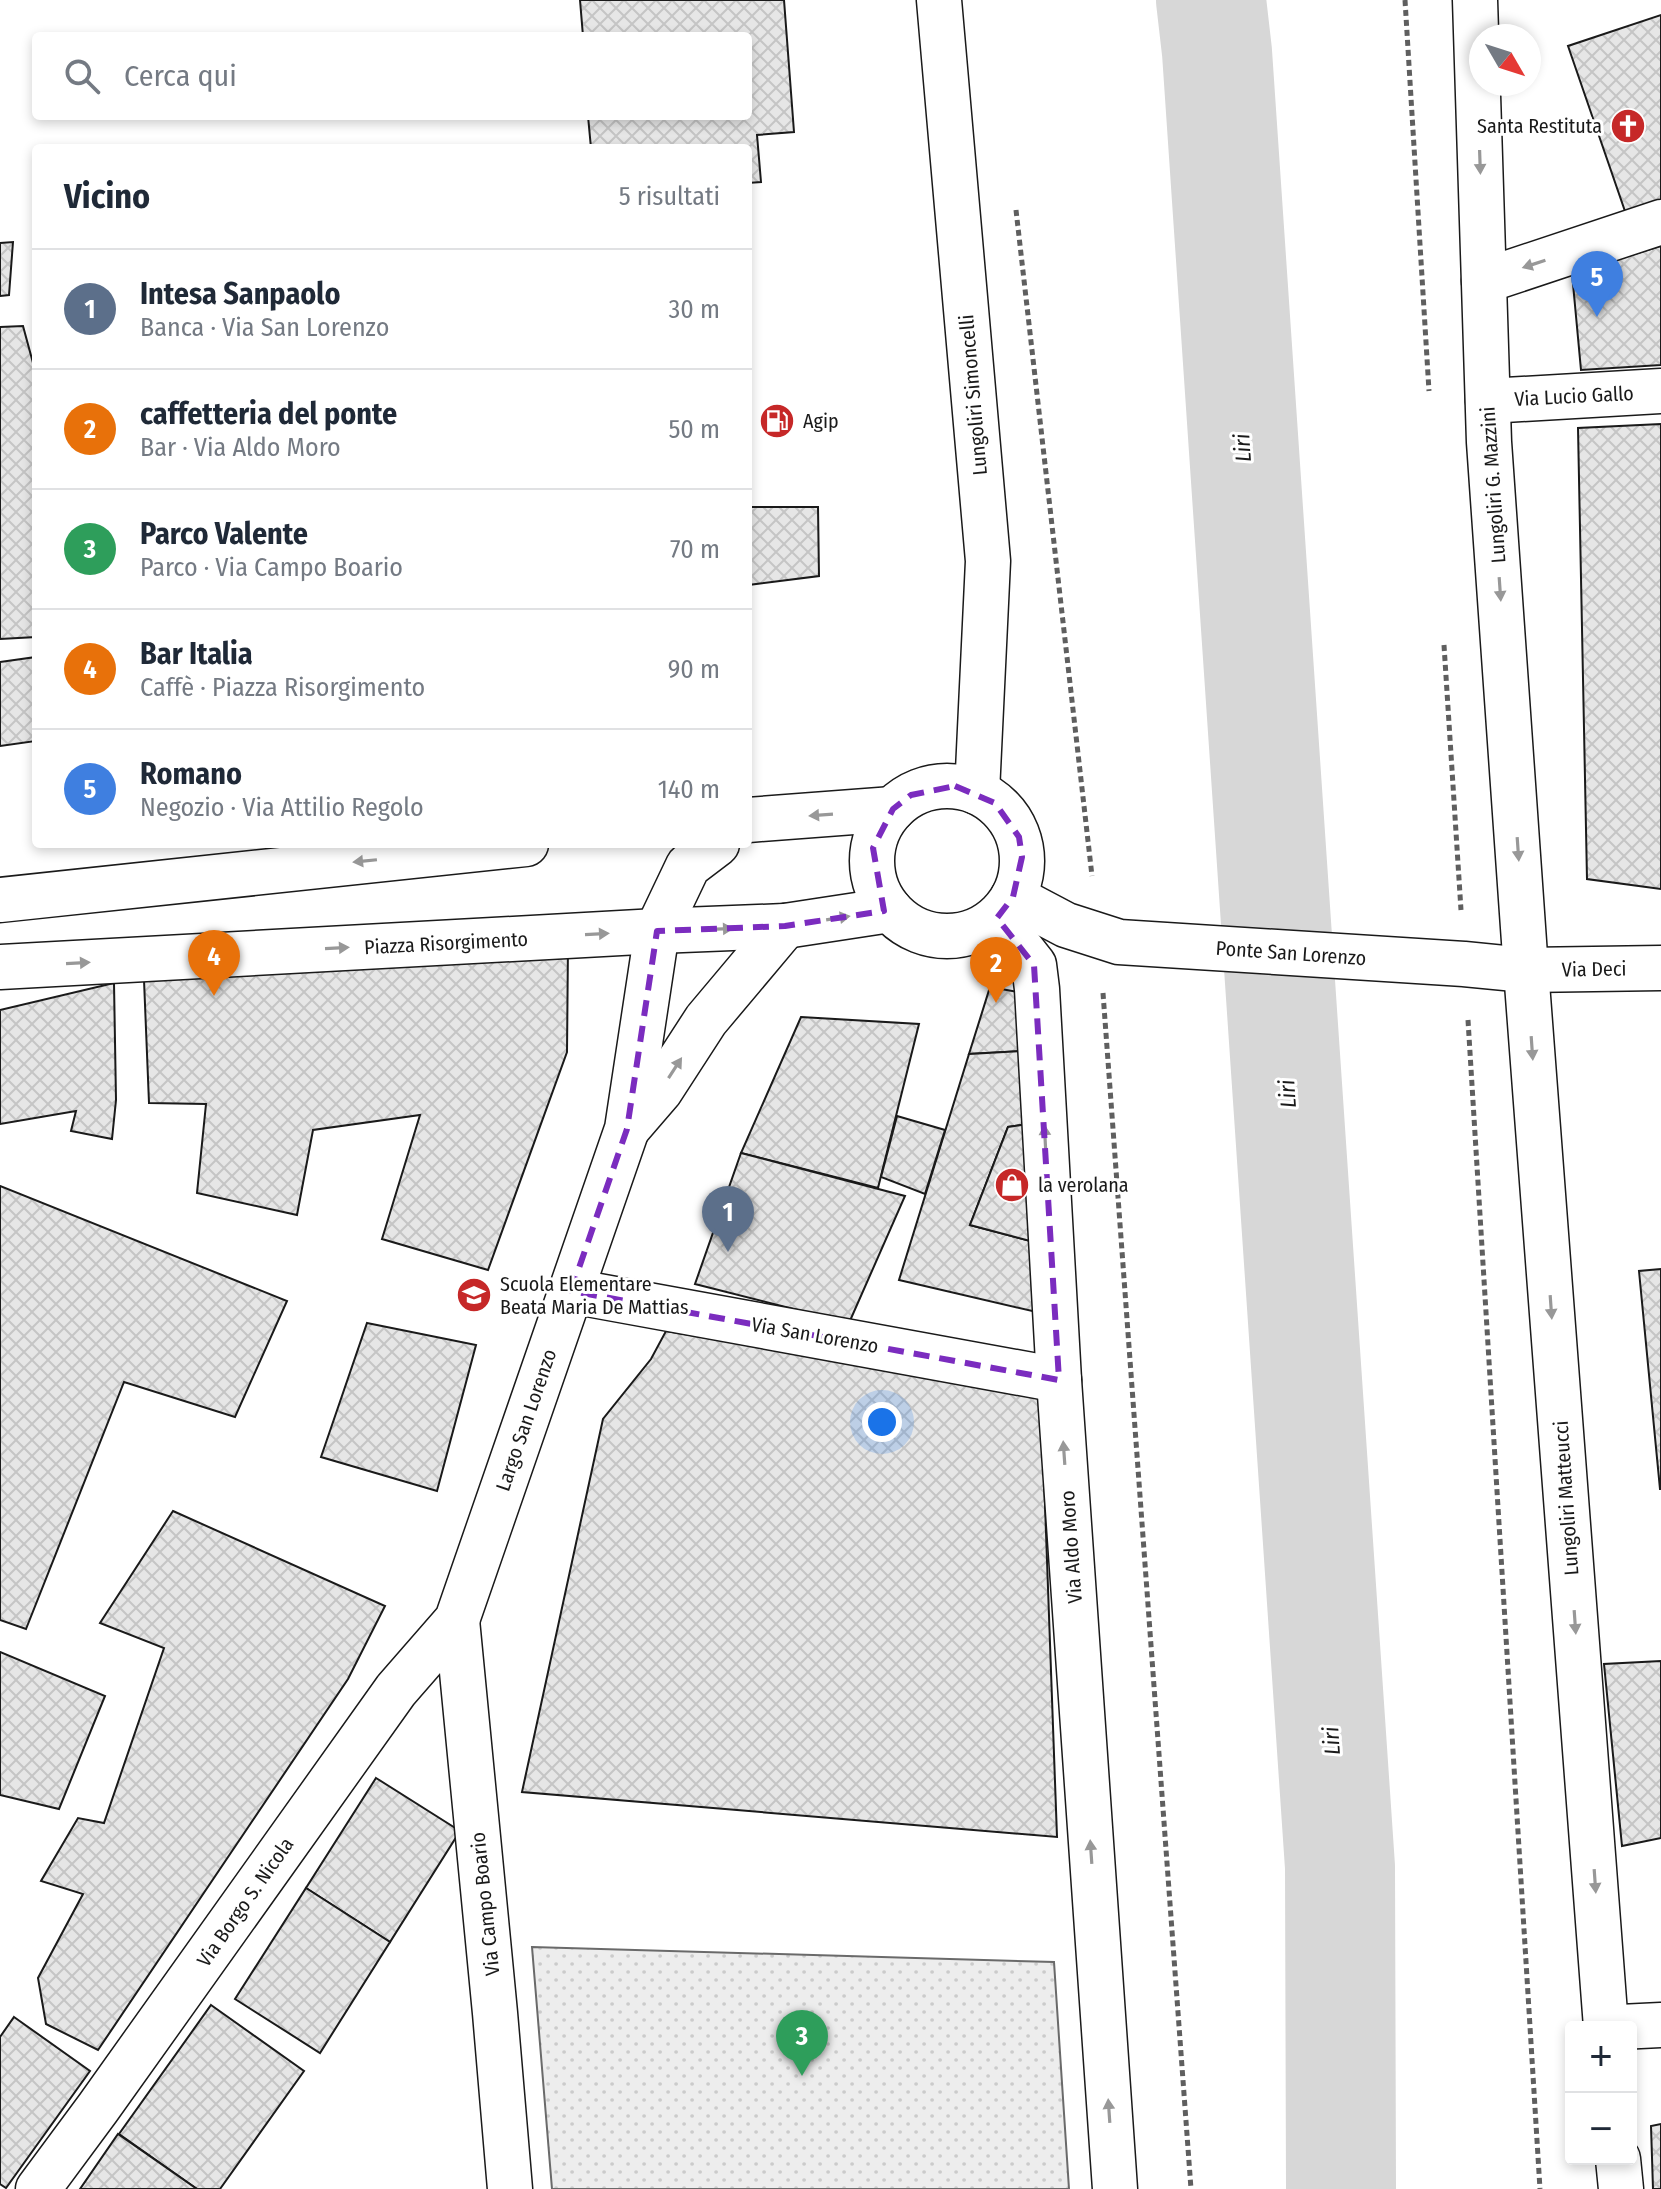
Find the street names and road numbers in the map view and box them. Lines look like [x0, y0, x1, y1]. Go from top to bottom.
street label: Lungoliri Simoncelli [954, 314, 992, 476]
street label: Via Lucio Gallo [1514, 381, 1634, 411]
street label: Lungoliri G. Mazzini [1476, 406, 1510, 564]
street label: Piazza Risorgimento [363, 927, 529, 959]
street label: Ponte San Lorenzo [1215, 936, 1367, 970]
street label: Via Deci [1561, 956, 1627, 982]
street label: Via San Lorenzo [750, 1312, 880, 1358]
street label: Largo San Lorenzo [490, 1346, 562, 1494]
street label: Lungoliri Matteucci [1549, 1420, 1583, 1576]
street label: Via Aldo Moro [1055, 1490, 1087, 1604]
street label: Via Campo Boario [466, 1831, 504, 1977]
street label: Via Borgo S. Nicola [192, 1833, 298, 1971]

